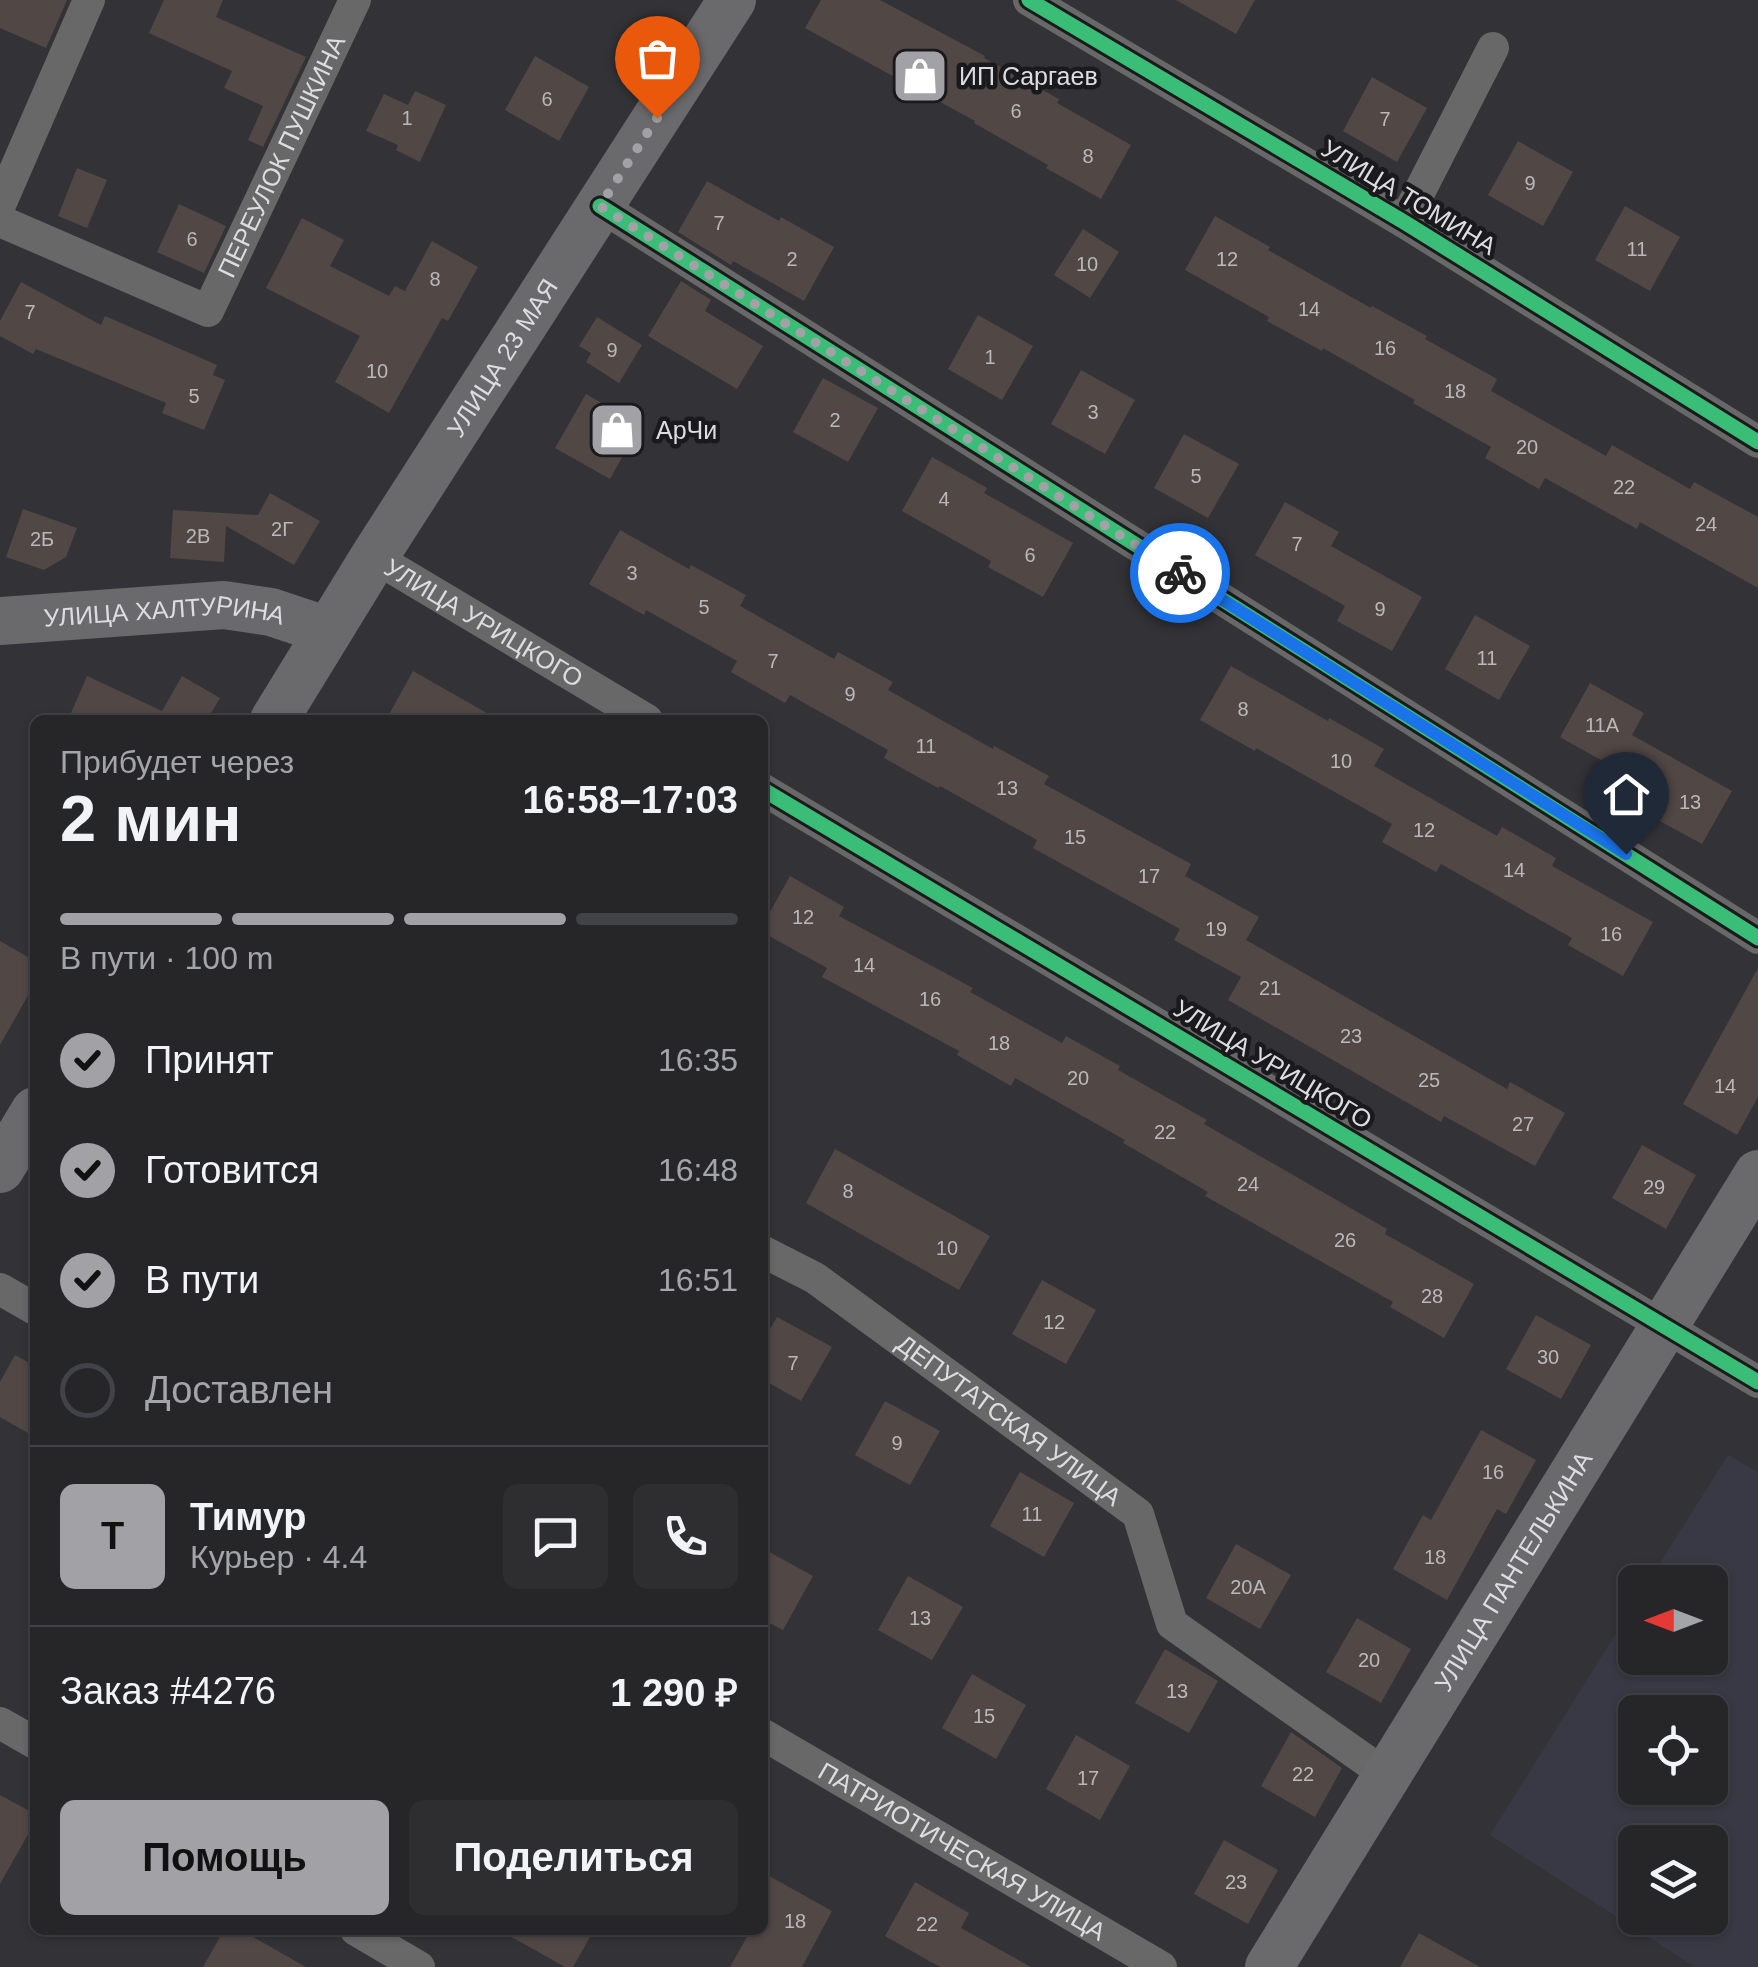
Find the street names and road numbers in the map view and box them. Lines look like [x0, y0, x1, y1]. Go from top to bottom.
street label: ПЕРЕУЛОК ПУШКИНА [212, 30, 351, 282]
street label: УЛИЦА ТОМИНА [1317, 134, 1502, 260]
street label: УЛИЦА 23 МАЯ [441, 274, 563, 442]
street label: УЛИЦА УРИЦКОГО [380, 553, 588, 693]
street label: УЛИЦА ХАЛТУРИНА [43, 590, 289, 632]
street label: УЛИЦА УРИЦКОГО [1169, 994, 1377, 1134]
street label: ДЕПУТАТСКАЯ УЛИЦА [892, 1329, 1127, 1511]
street label: УЛИЦА ПАНТЕЛЬКИНА [1429, 1446, 1598, 1696]
street label: ПАТРИОТИЧЕСКАЯ УЛИЦА [814, 1756, 1111, 1946]

